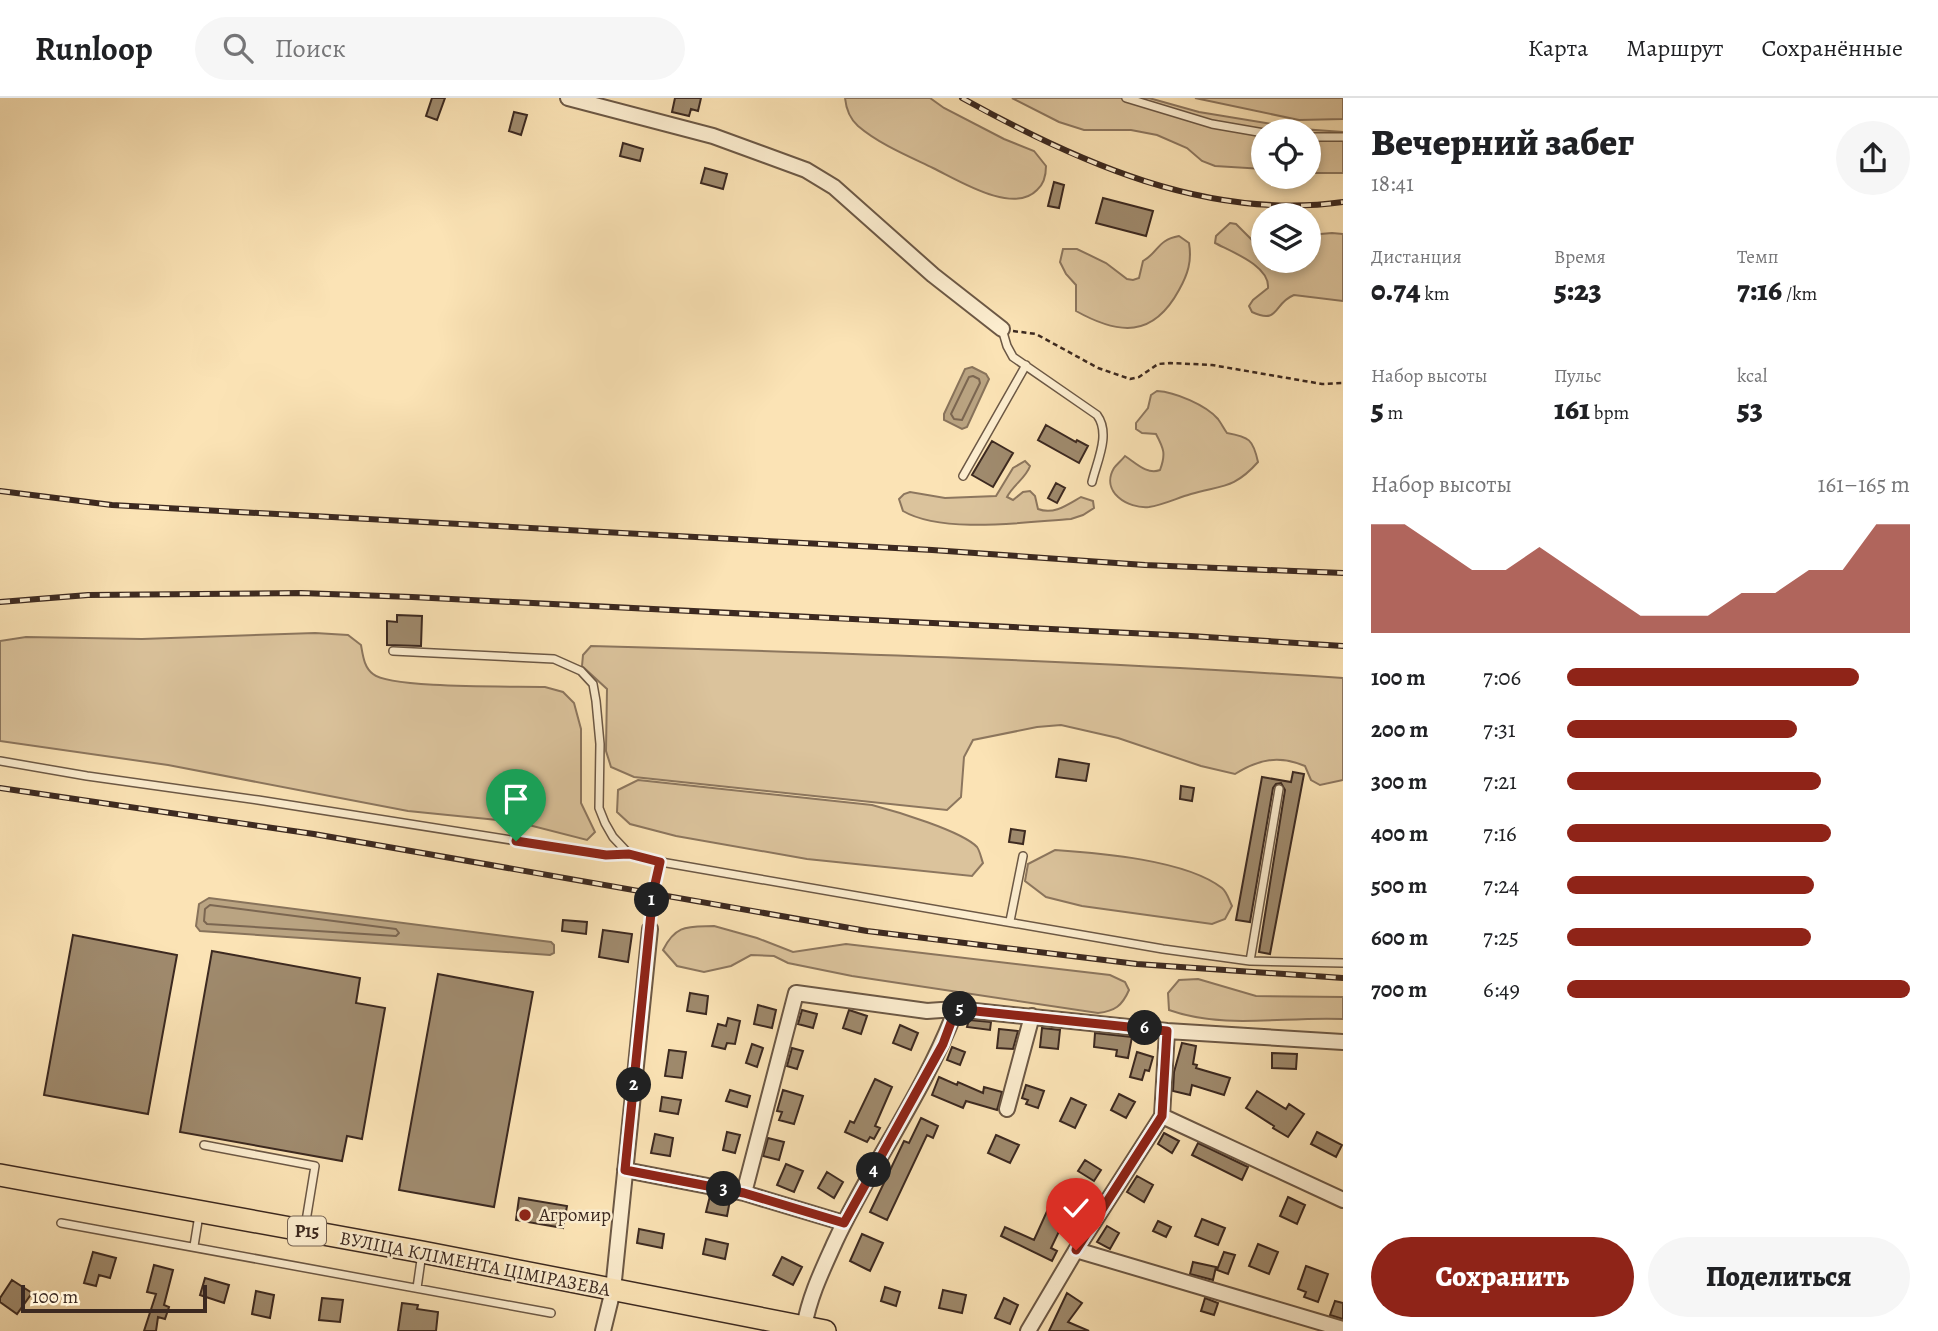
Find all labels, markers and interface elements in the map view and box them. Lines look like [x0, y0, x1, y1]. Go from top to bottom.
search box [195, 17, 685, 80]
text: Runloop [35, 26, 153, 71]
icon: search [219, 29, 257, 67]
text: Поиск [275, 31, 346, 66]
text: Карта [1528, 32, 1588, 64]
text: Маршрут [1626, 32, 1724, 64]
text: Сохранённые [1762, 32, 1903, 64]
text: Вечерний забег [1371, 116, 1634, 168]
map controls [1251, 119, 1321, 273]
button: locate [1251, 119, 1321, 189]
button: share [1836, 121, 1910, 195]
text: 18:41 [1371, 168, 1414, 199]
button: layers [1251, 203, 1321, 273]
text: Дистанция [1371, 244, 1462, 270]
text: Время [1554, 244, 1606, 270]
text: Темп [1737, 244, 1778, 270]
text: 0.74 [1371, 270, 1421, 310]
text: 5:23 [1554, 270, 1602, 310]
text: 7:16 [1737, 270, 1782, 310]
text: km [1421, 281, 1450, 307]
text: /km [1782, 281, 1817, 307]
text: Набор высоты [1371, 363, 1487, 389]
text: Пульс [1554, 363, 1602, 389]
text: kcal [1737, 363, 1767, 389]
text: 5 [1371, 389, 1384, 429]
text: 161 [1554, 389, 1590, 429]
text: 53 [1737, 389, 1763, 429]
text: m [1384, 400, 1403, 426]
text: bpm [1590, 400, 1629, 426]
text: Набор высоты [1371, 469, 1512, 500]
text: 161–165 m [1818, 469, 1910, 500]
text: 100 m [1371, 662, 1426, 693]
text: 7:06 [1483, 662, 1521, 693]
text: 200 m [1371, 714, 1429, 745]
text: 7:31 [1483, 714, 1516, 745]
text: 300 m [1371, 766, 1427, 797]
text: 7:21 [1483, 766, 1517, 797]
pin [486, 769, 546, 841]
icon: arrive [497, 780, 535, 818]
text: 400 m [1371, 818, 1428, 849]
text: 7:16 [1483, 818, 1517, 849]
text: 500 m [1371, 870, 1427, 901]
text: 7:24 [1483, 870, 1519, 901]
pin: 1 [634, 882, 670, 918]
text: 1 [648, 886, 655, 912]
text: 600 m [1371, 922, 1428, 953]
text: 7:25 [1483, 922, 1519, 953]
text: 700 m [1371, 974, 1427, 1005]
text: 6:49 [1483, 974, 1520, 1005]
pin: 5 [942, 992, 978, 1026]
text: 5 [955, 995, 964, 1021]
pin: 6 [1128, 1010, 1162, 1046]
text: 6 [1140, 1014, 1149, 1040]
pin: 2 [616, 1068, 652, 1102]
text: 2 [629, 1071, 638, 1097]
pin: 4 [856, 1152, 892, 1188]
text: 4 [869, 1156, 878, 1182]
pin: 3 [706, 1172, 742, 1206]
text: 3 [719, 1175, 728, 1201]
pin [1046, 1178, 1106, 1250]
icon: check [1057, 1189, 1095, 1227]
place label: Агромир [538, 1202, 611, 1228]
marker: Агромир [517, 1207, 533, 1223]
road number: Р15 [288, 1216, 326, 1246]
street label: ВУЛІЦА КЛІМЕНТА ЦІМІРАЗЕВА [337, 1225, 613, 1303]
button: Сохранить [1371, 1237, 1634, 1317]
button: Поделиться [1648, 1237, 1910, 1317]
scale bar [21, 1282, 206, 1314]
text: 100 m [32, 1284, 78, 1310]

